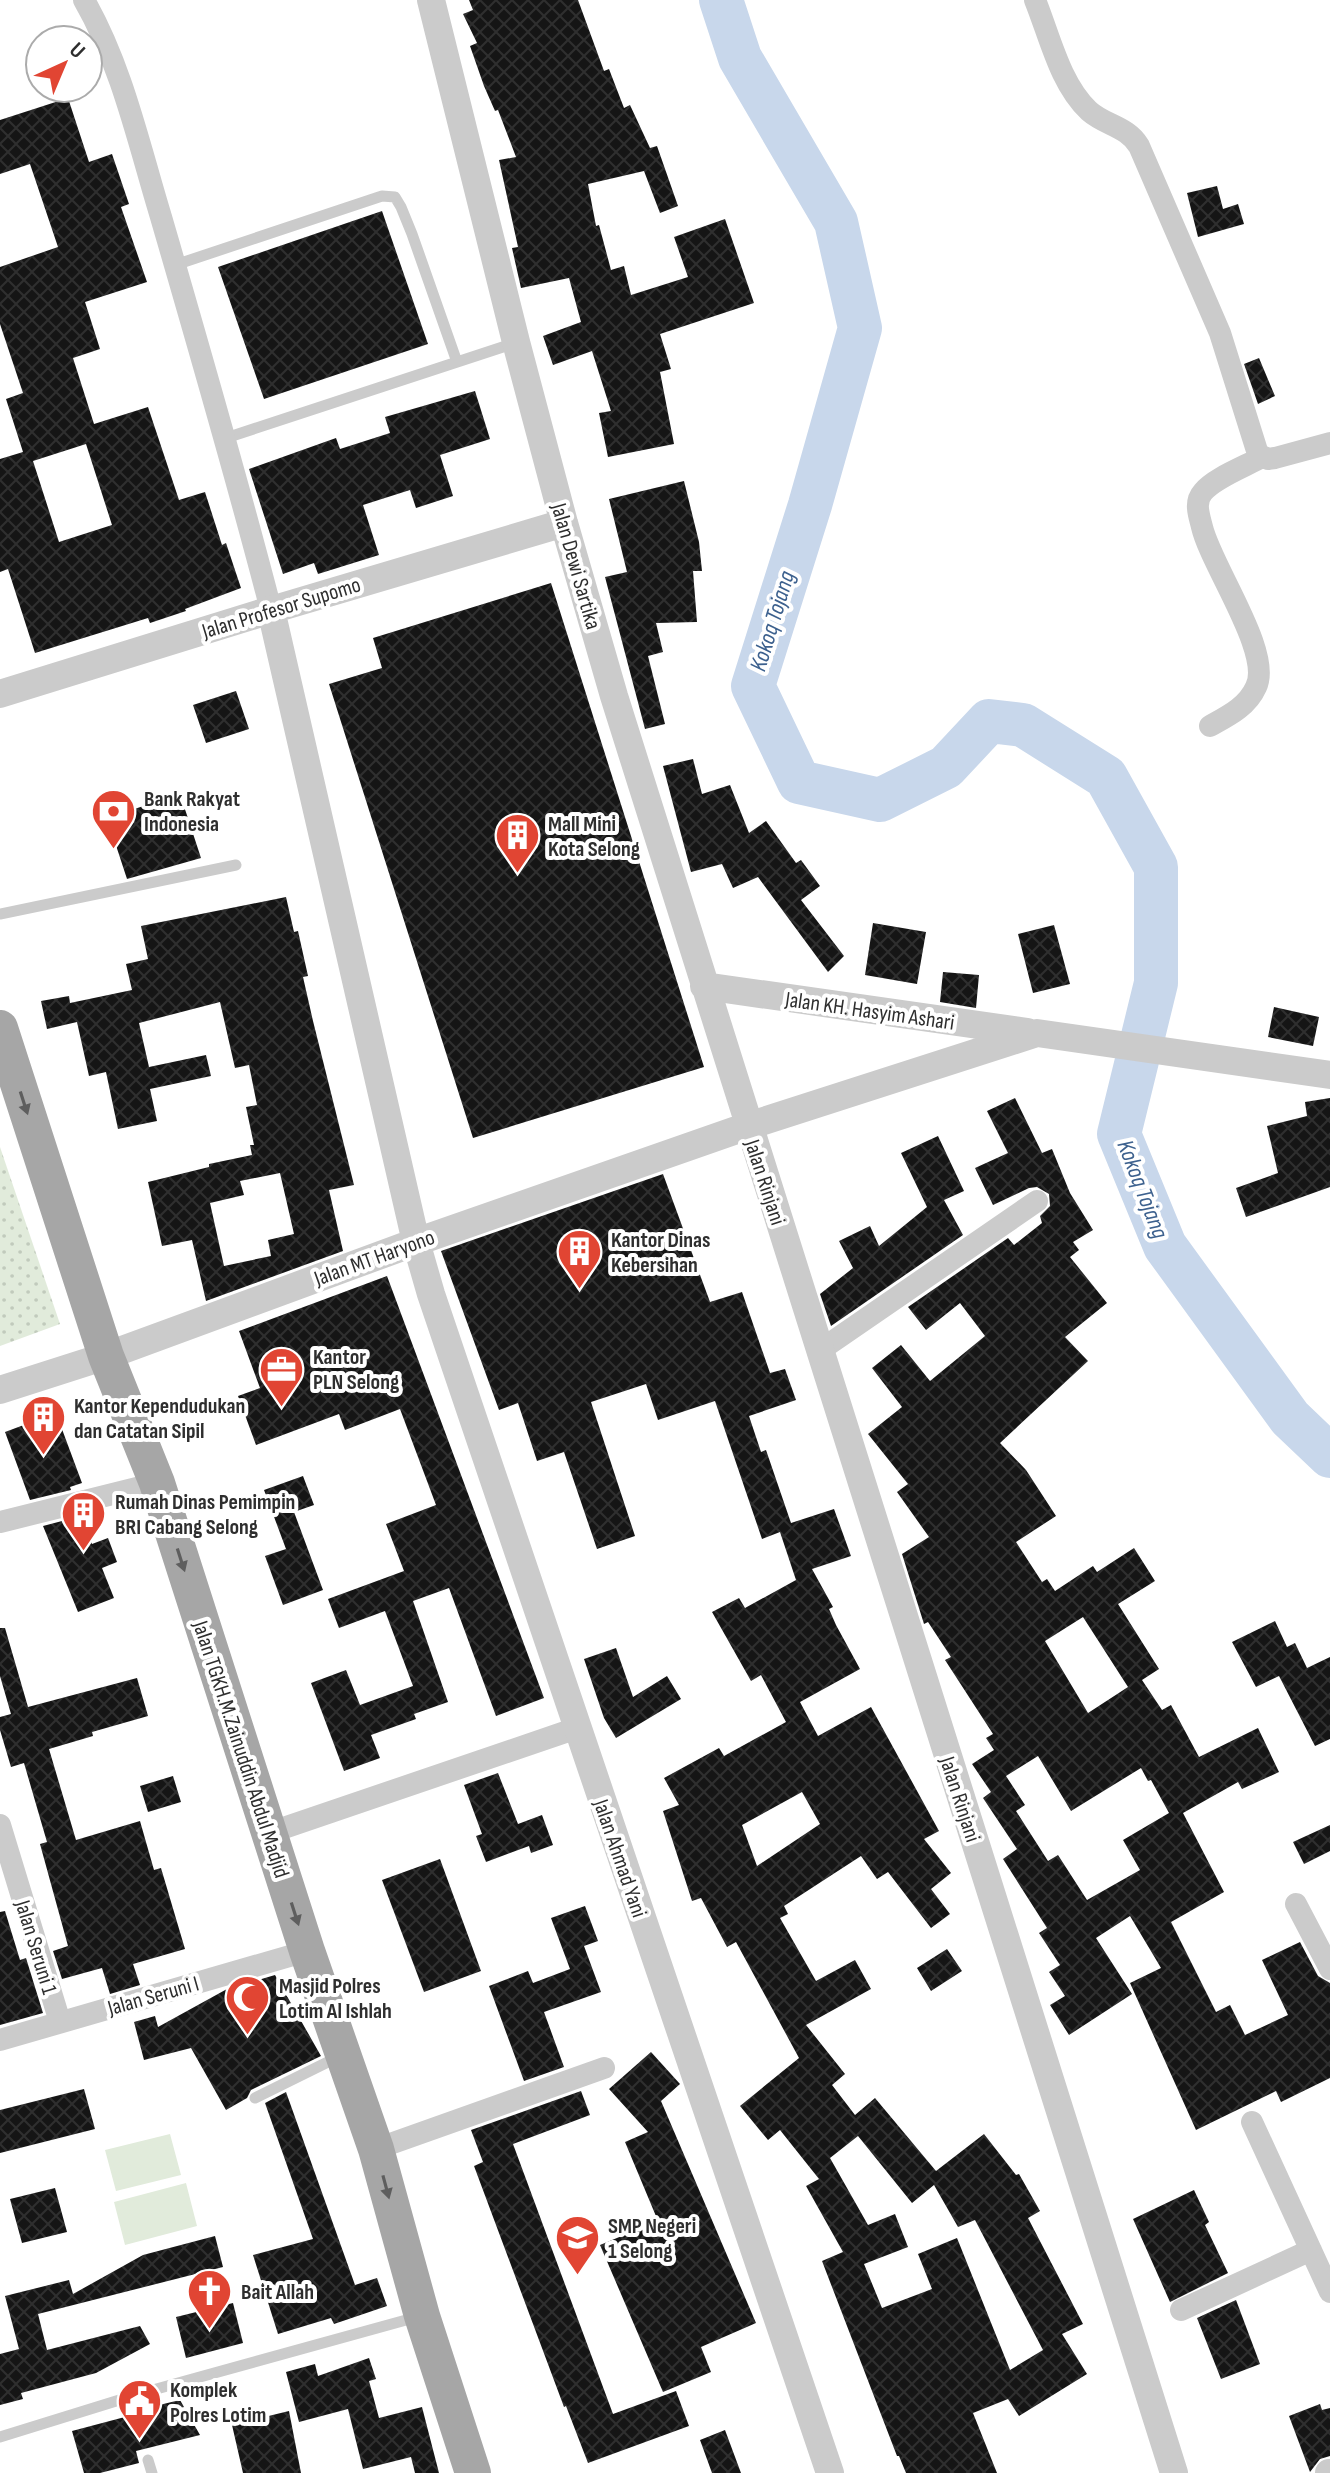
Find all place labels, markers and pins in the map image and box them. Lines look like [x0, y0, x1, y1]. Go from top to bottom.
place label: Bank Rakyat Indonesia [144, 786, 240, 838]
bank icon: Bank Rakyat Indonesia [89, 787, 137, 850]
place label: Mall Mini Kota Selong [548, 811, 640, 863]
building icon: Mall Mini Kota Selong [493, 812, 541, 875]
place label: Kantor Dinas Kebersihan [611, 1227, 711, 1279]
building icon: Kantor Dinas Kebersihan [556, 1228, 604, 1291]
place label: Kantor PLN Selong [313, 1344, 399, 1396]
office icon: Kantor PLN Selong [258, 1345, 306, 1408]
place label: Kantor Kependudukan dan Catatan Sipil [74, 1393, 245, 1445]
building icon: Kantor Kependudukan dan Catatan Sipil [19, 1394, 67, 1457]
place label: Rumah Dinas Pemimpin BRI Cabang Selong [115, 1489, 295, 1541]
building icon: Rumah Dinas Pemimpin BRI Cabang Selong [60, 1490, 108, 1553]
place label: Masjid Polres Lotim Al Ishlah [279, 1973, 392, 2025]
mosque icon: Masjid Polres Lotim Al Ishlah [224, 1974, 272, 2037]
place label: SMP Negeri 1 Selong [608, 2213, 696, 2265]
school or university icon: SMP Negeri 1 Selong [553, 2214, 601, 2277]
church icon: Bait Allah [186, 2267, 234, 2330]
place label: Bait Allah [241, 2279, 314, 2306]
place label: Komplek Polres Lotim [170, 2377, 266, 2429]
public building icon: Komplek Polres Lotim [115, 2378, 163, 2441]

